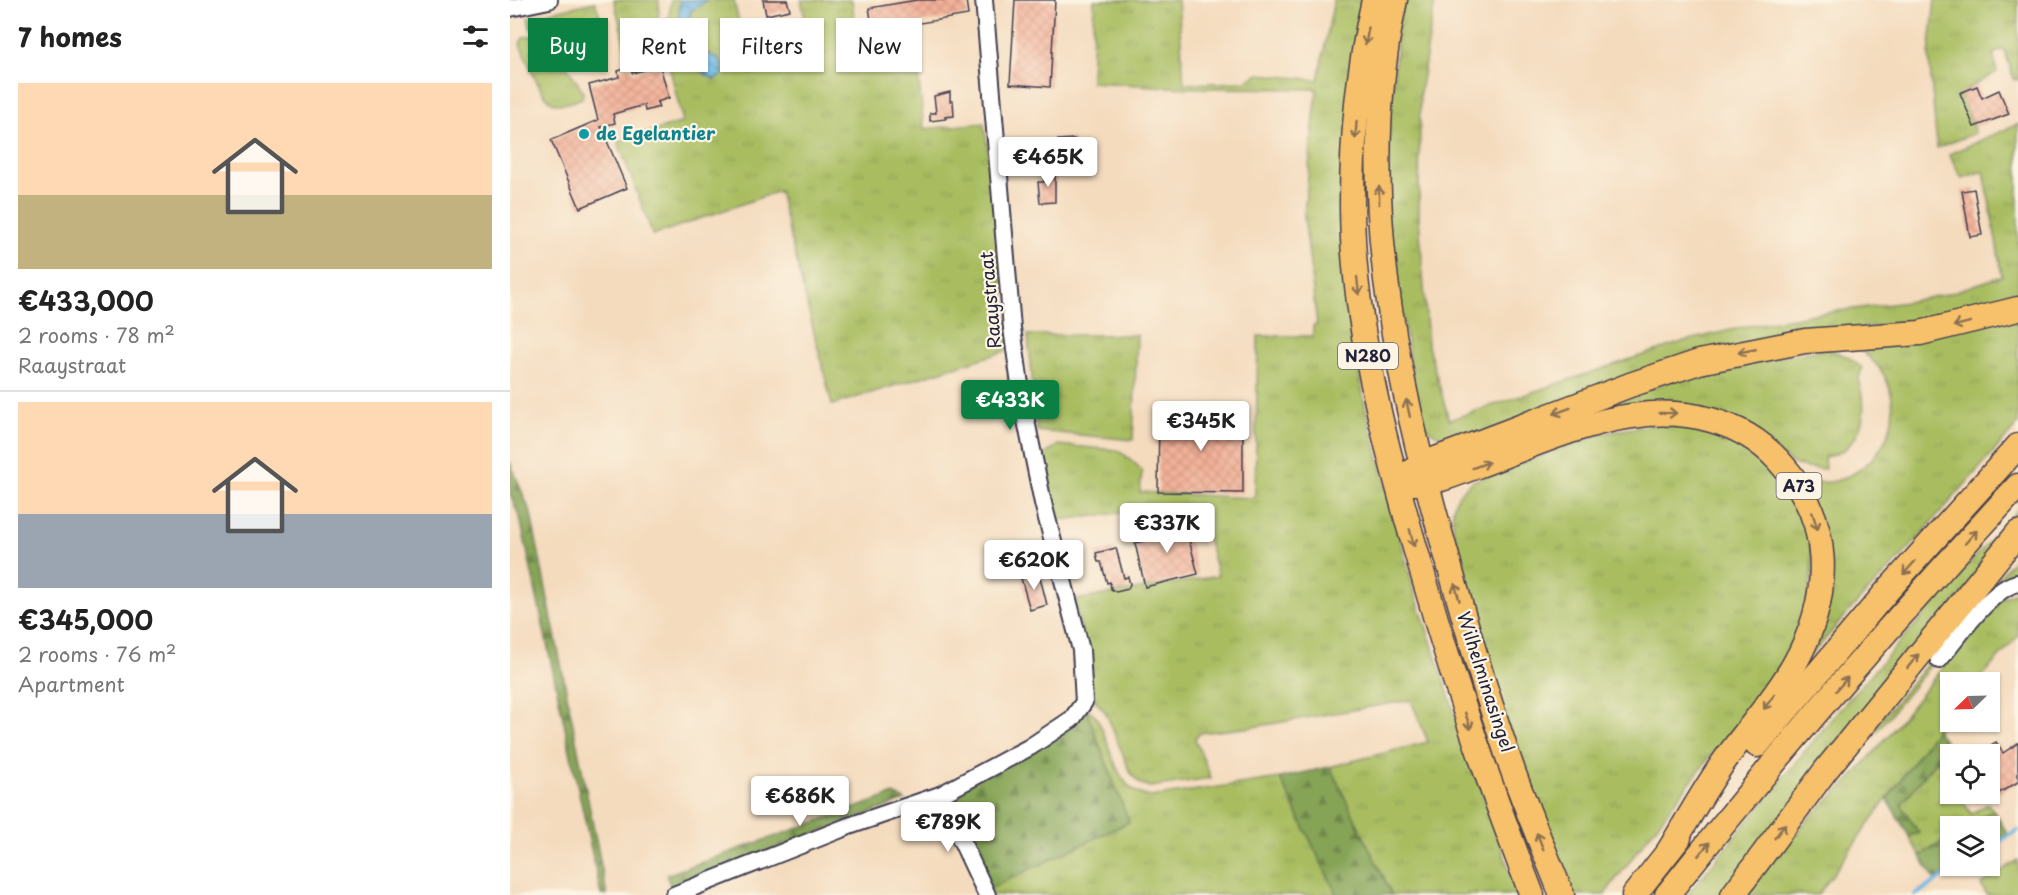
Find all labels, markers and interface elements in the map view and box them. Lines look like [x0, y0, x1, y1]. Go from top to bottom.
text: 7 homes [18, 17, 122, 56]
chip: Buy [528, 18, 608, 72]
chip: Rent [620, 18, 708, 72]
chip: Filters [720, 18, 824, 72]
chip: New [836, 18, 922, 72]
icon: filters [459, 20, 492, 53]
one-way arrow [1361, 25, 1372, 45]
place label: de Egelantier [596, 119, 716, 146]
one-way arrow [1350, 119, 1361, 139]
icon: home [201, 122, 309, 230]
marker: de Egelantier [577, 127, 591, 141]
pin: €465K [1006, 137, 1090, 188]
text: €465K [1012, 141, 1084, 171]
one-way arrow [1373, 186, 1385, 206]
street label: Raaystraat [972, 250, 1007, 350]
one-way arrow [1353, 275, 1364, 295]
text: €433,000 [18, 281, 154, 320]
one-way arrow [1952, 319, 1971, 331]
text: 2 rooms · 78 m² [18, 320, 175, 350]
road number: N280 [1338, 343, 1398, 369]
one-way arrow [1738, 346, 1757, 357]
text: Raaystraat [18, 350, 126, 380]
pin: €433K [968, 380, 1052, 431]
text: €433K [975, 384, 1045, 414]
one-way arrow [1402, 398, 1413, 418]
pin: €345K [1159, 401, 1243, 452]
text: €345K [1166, 405, 1236, 435]
one-way arrow [1553, 407, 1572, 418]
one-way arrow [1657, 408, 1677, 419]
icon: home [201, 441, 309, 549]
one-way arrow [1471, 458, 1490, 469]
road number: A73 [1776, 473, 1822, 499]
pin: €337K [1125, 503, 1209, 554]
text: €337K [1134, 507, 1200, 537]
one-way arrow [1810, 511, 1821, 530]
one-way arrow [1407, 528, 1418, 547]
one-way arrow [1964, 530, 1978, 545]
pin: €620K [992, 540, 1076, 591]
text: €620K [998, 544, 1070, 574]
one-way arrow [1902, 560, 1916, 575]
one-way arrow [1451, 583, 1462, 602]
text: €345,000 [18, 600, 153, 639]
street label: Wilhelminasingel [1451, 608, 1522, 755]
text: 2 rooms · 76 m² [18, 639, 176, 669]
one-way arrow [1907, 653, 1920, 669]
text: Apartment [18, 669, 125, 699]
north arrow [1940, 672, 2000, 732]
map controls [1940, 672, 2000, 876]
one-way arrow [1835, 676, 1849, 691]
one-way arrow [1763, 694, 1775, 710]
one-way arrow [1463, 712, 1474, 731]
button: locate [1940, 744, 2000, 804]
pin: €686K [758, 776, 842, 827]
text: €686K [765, 780, 835, 810]
pin: €789K [906, 802, 990, 853]
text: €789K [915, 806, 981, 836]
button: layers [1940, 816, 2000, 876]
one-way arrow [1774, 824, 1786, 840]
one-way arrow [1534, 832, 1545, 851]
one-way arrow [1697, 841, 1710, 857]

